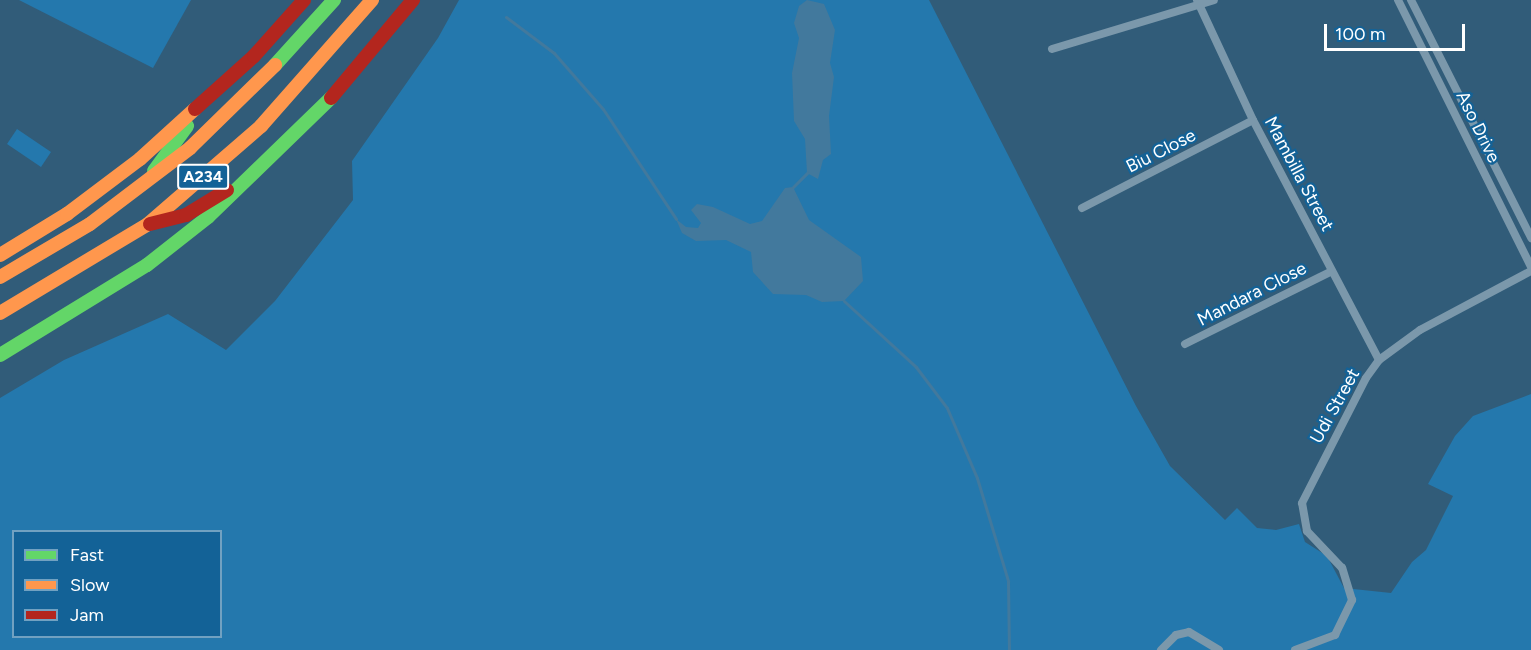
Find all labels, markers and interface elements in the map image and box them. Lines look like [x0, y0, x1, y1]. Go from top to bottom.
scale bar [1327, 12, 1468, 50]
text: 100 m [1335, 23, 1385, 45]
street label: Aso Drive [1451, 88, 1505, 166]
street label: Mambilla Street [1260, 113, 1338, 235]
street label: Biu Close [1123, 124, 1199, 178]
road number: A234 [176, 164, 230, 190]
street label: Mandara Close [1194, 257, 1310, 331]
street label: Udi Street [1306, 365, 1364, 447]
legend [12, 530, 222, 638]
text: Fast [70, 544, 104, 566]
text: Slow [70, 574, 109, 596]
text: Jam [70, 604, 104, 626]

